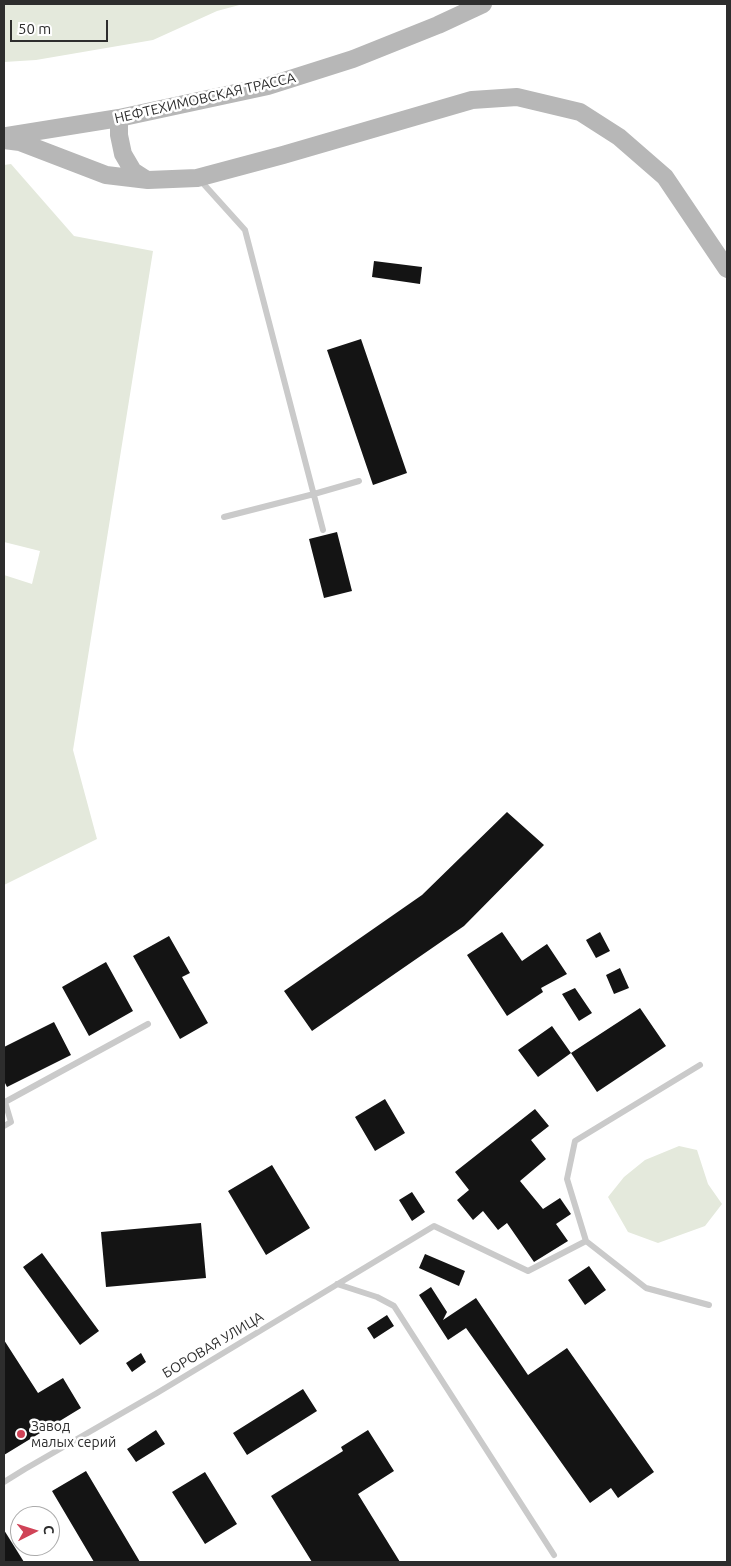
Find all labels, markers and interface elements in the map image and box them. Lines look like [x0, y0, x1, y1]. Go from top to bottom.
scale bar [12, 10, 110, 42]
text: 50 m [18, 20, 51, 37]
street label: НЕФТЕХИМОВСКАЯ ТРАССА [113, 69, 297, 127]
street label: БОРОВАЯ УЛИЦА [159, 1308, 267, 1382]
place label: Завод малых серий [31, 1418, 116, 1450]
marker: Завод малых серий [15, 1428, 27, 1440]
north arrow [10, 1506, 60, 1556]
text: С [41, 1525, 57, 1535]

